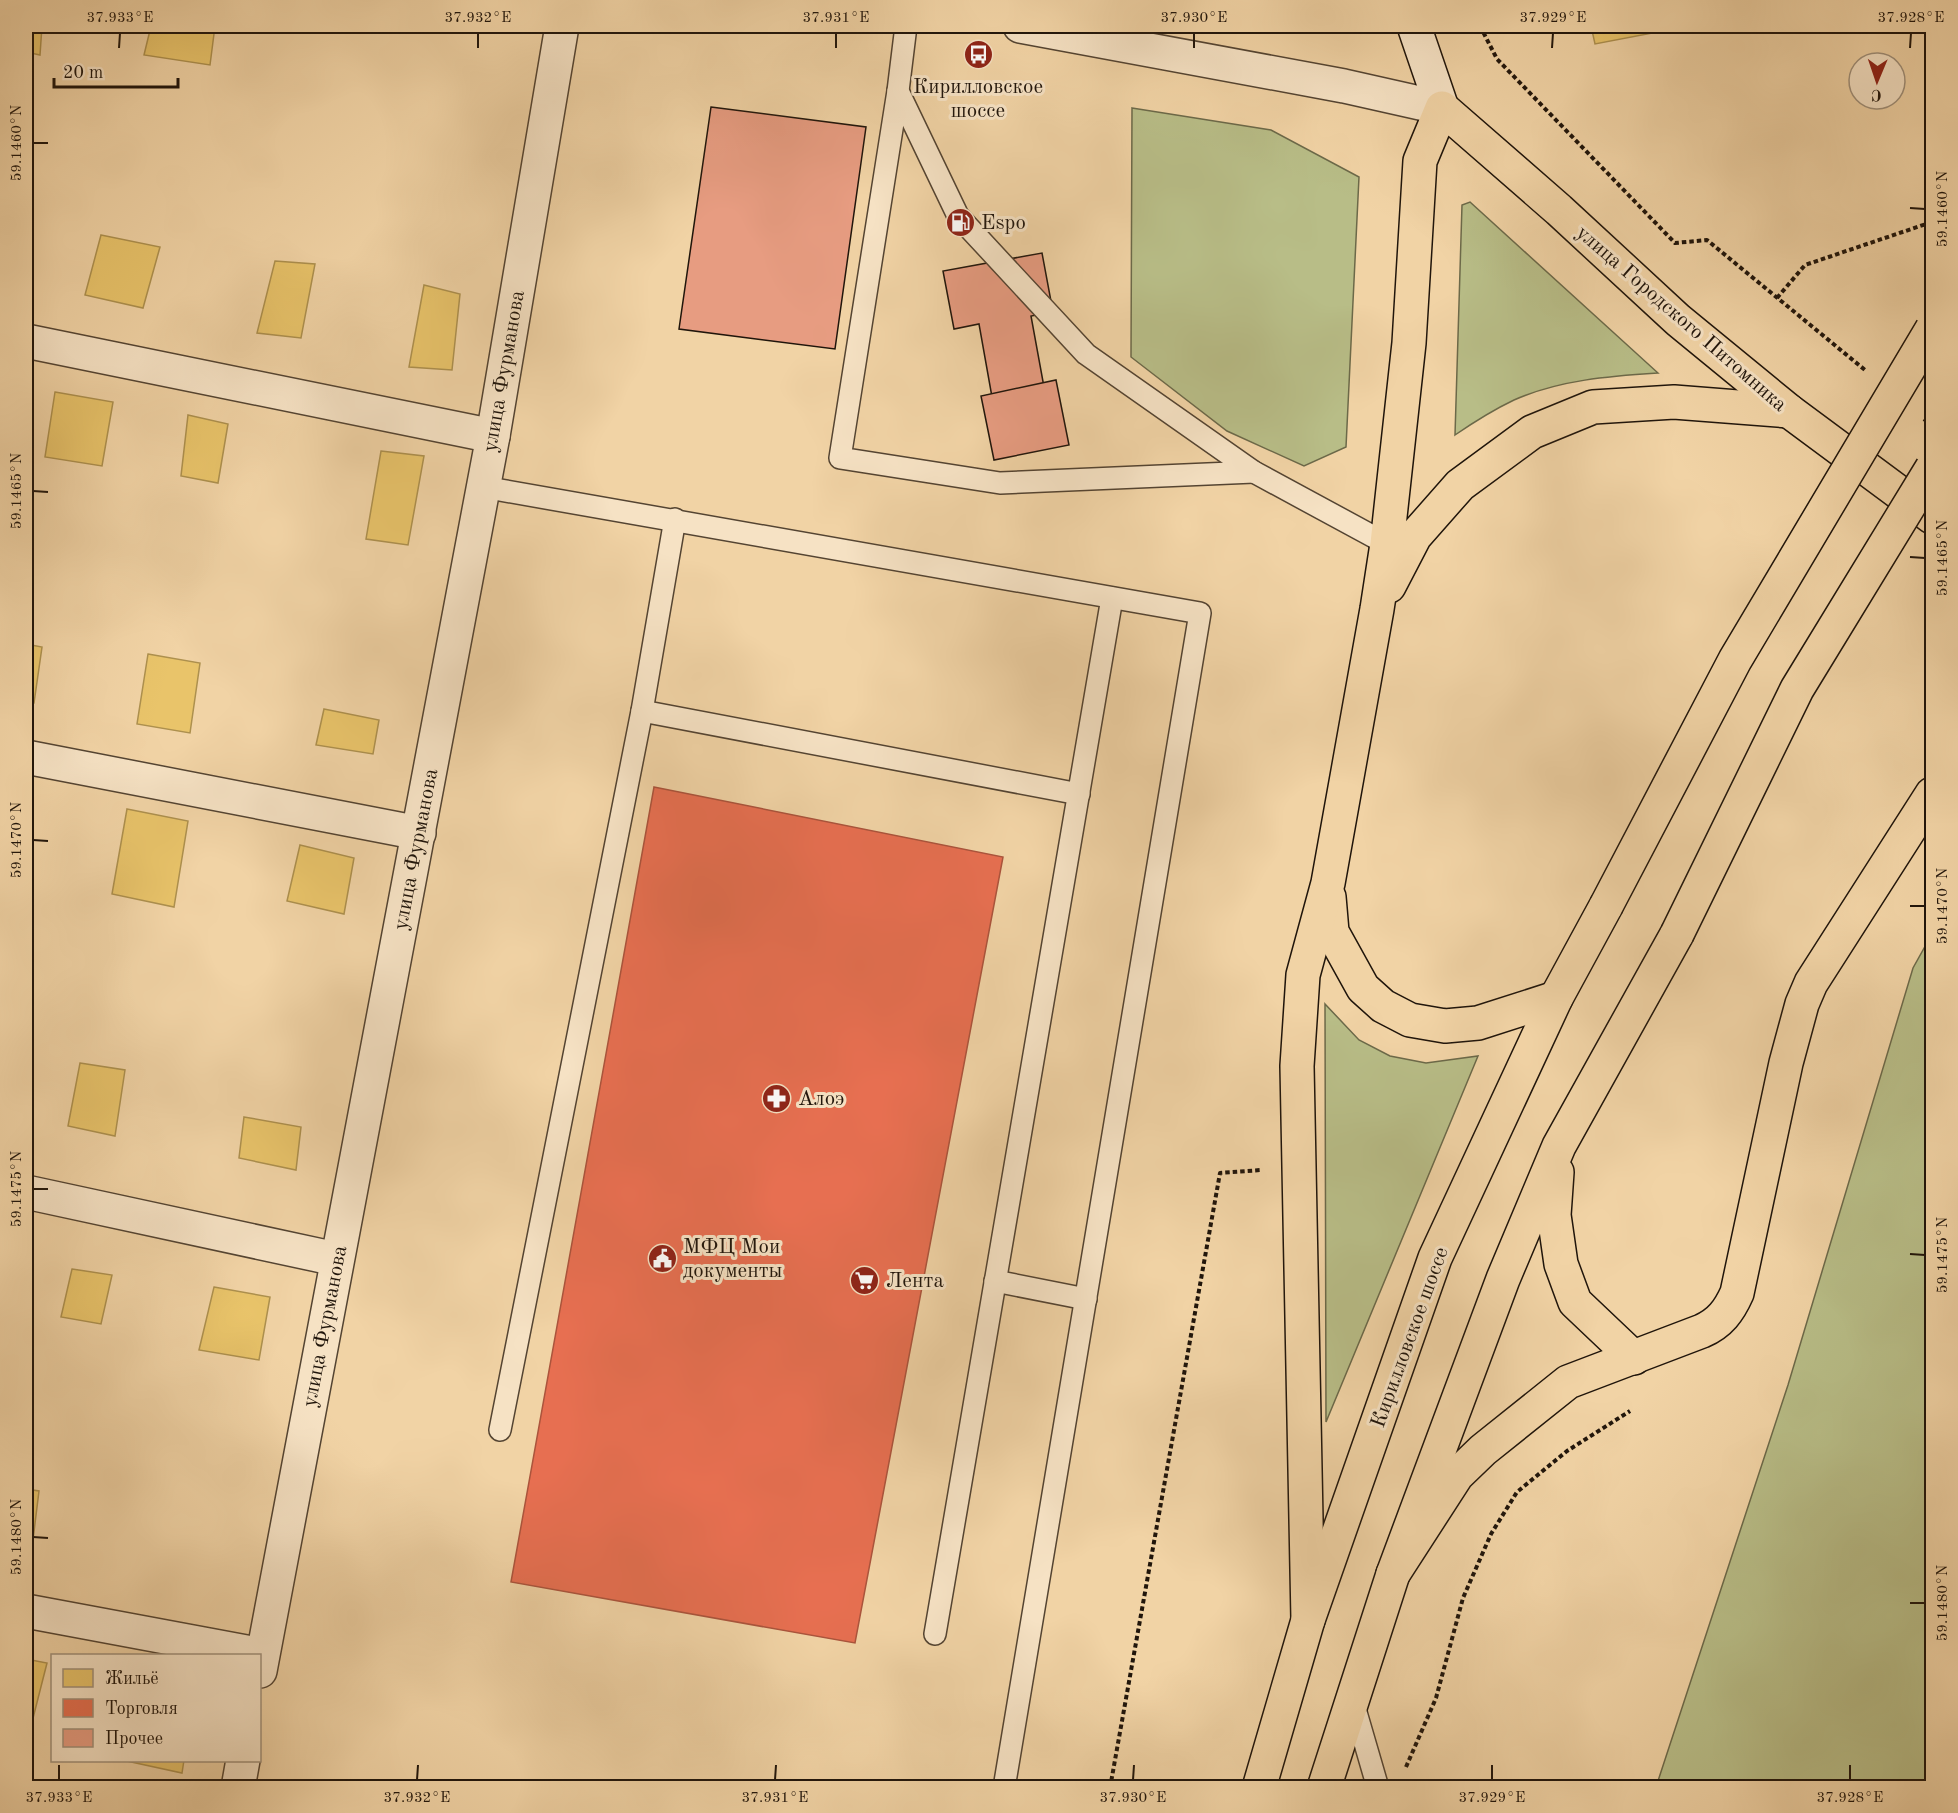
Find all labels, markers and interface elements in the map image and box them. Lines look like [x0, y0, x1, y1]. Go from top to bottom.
text: 37.933°E [87, 11, 153, 26]
text: 37.932°E [445, 11, 511, 26]
text: 37.931°E [803, 11, 869, 26]
text: 37.930°E [1161, 11, 1227, 26]
text: 37.929°E [1520, 11, 1586, 26]
text: 37.928°E [1878, 11, 1944, 26]
bus stop icon: Кирилловское шоссе [962, 39, 994, 71]
scale bar [54, 51, 178, 89]
north arrow [1847, 51, 1907, 111]
text: 20 m [63, 64, 103, 82]
place label: Кирилловское шоссе [913, 77, 1043, 122]
text: С [1871, 86, 1882, 102]
text: 59.1460°N [10, 104, 25, 181]
text: 59.1460°N [1936, 170, 1951, 247]
fuel station icon: Espo [944, 206, 976, 238]
place label: Espo [981, 213, 1026, 234]
street label: улица Городского Питомника [1572, 222, 1790, 416]
street label: улица Фурманова [480, 289, 529, 454]
text: 59.1465°N [10, 452, 25, 529]
text: 59.1465°N [1936, 519, 1951, 596]
street label: улица Фурманова [391, 767, 442, 932]
text: 59.1470°N [10, 801, 25, 878]
text: 59.1470°N [1936, 867, 1951, 944]
pharmacy icon: Алоэ [761, 1082, 793, 1114]
place label: Алоэ [798, 1089, 844, 1110]
text: 59.1475°N [10, 1150, 25, 1227]
text: 59.1475°N [1936, 1216, 1951, 1293]
place label: МФЦ Мои документы [683, 1237, 783, 1282]
public building icon: МФЦ Мои документы [646, 1242, 678, 1274]
street label: улица Фурманова [300, 1244, 351, 1409]
street label: Кирилловское шоссе [1368, 1244, 1453, 1431]
supermarket icon: Лента [849, 1264, 881, 1296]
place label: Лента [886, 1271, 944, 1292]
text: 59.1480°N [10, 1498, 25, 1575]
text: 59.1480°N [1936, 1564, 1951, 1641]
legend [51, 1654, 261, 1762]
text: Жильё [105, 1670, 159, 1688]
text: Торговля [105, 1700, 178, 1718]
text: Прочее [105, 1730, 163, 1748]
text: 37.933°E [26, 1791, 92, 1806]
text: 37.932°E [384, 1791, 450, 1806]
text: 37.931°E [742, 1791, 808, 1806]
text: 37.930°E [1100, 1791, 1166, 1806]
text: 37.929°E [1459, 1791, 1525, 1806]
text: 37.928°E [1817, 1791, 1883, 1806]

